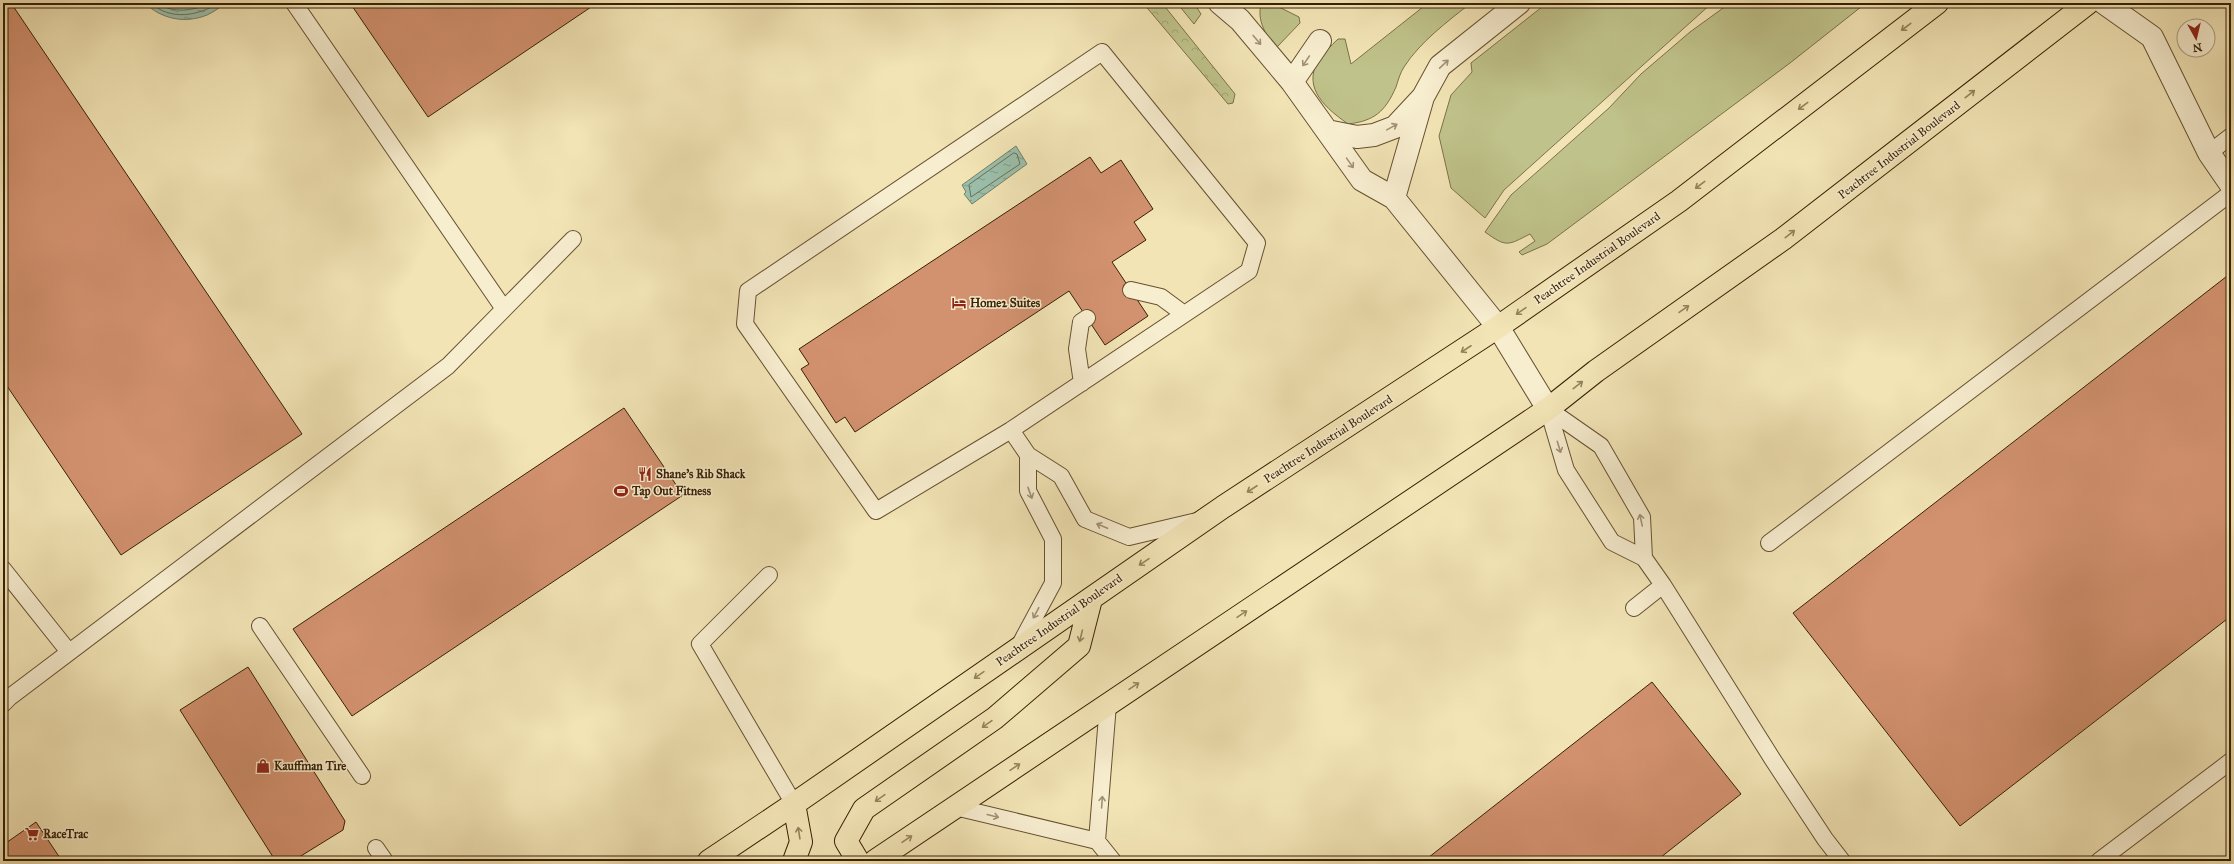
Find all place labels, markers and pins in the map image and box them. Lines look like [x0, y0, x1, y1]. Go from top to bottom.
hotel icon: Home2 Suites [951, 295, 967, 311]
place label: Home2 Suites [970, 296, 1041, 310]
restaurant icon: Shane's Rib Shack [637, 466, 653, 482]
place label: Shane's Rib Shack [656, 467, 746, 481]
sports icon: Tap Out Fitness [613, 483, 629, 499]
place label: Tap Out Fitness [631, 484, 712, 499]
shop icon: Kauffman Tire [255, 758, 271, 774]
place label: Kauffman Tire [274, 759, 346, 773]
supermarket icon: RaceTrac [24, 826, 40, 842]
place label: RaceTrac [43, 827, 88, 841]

